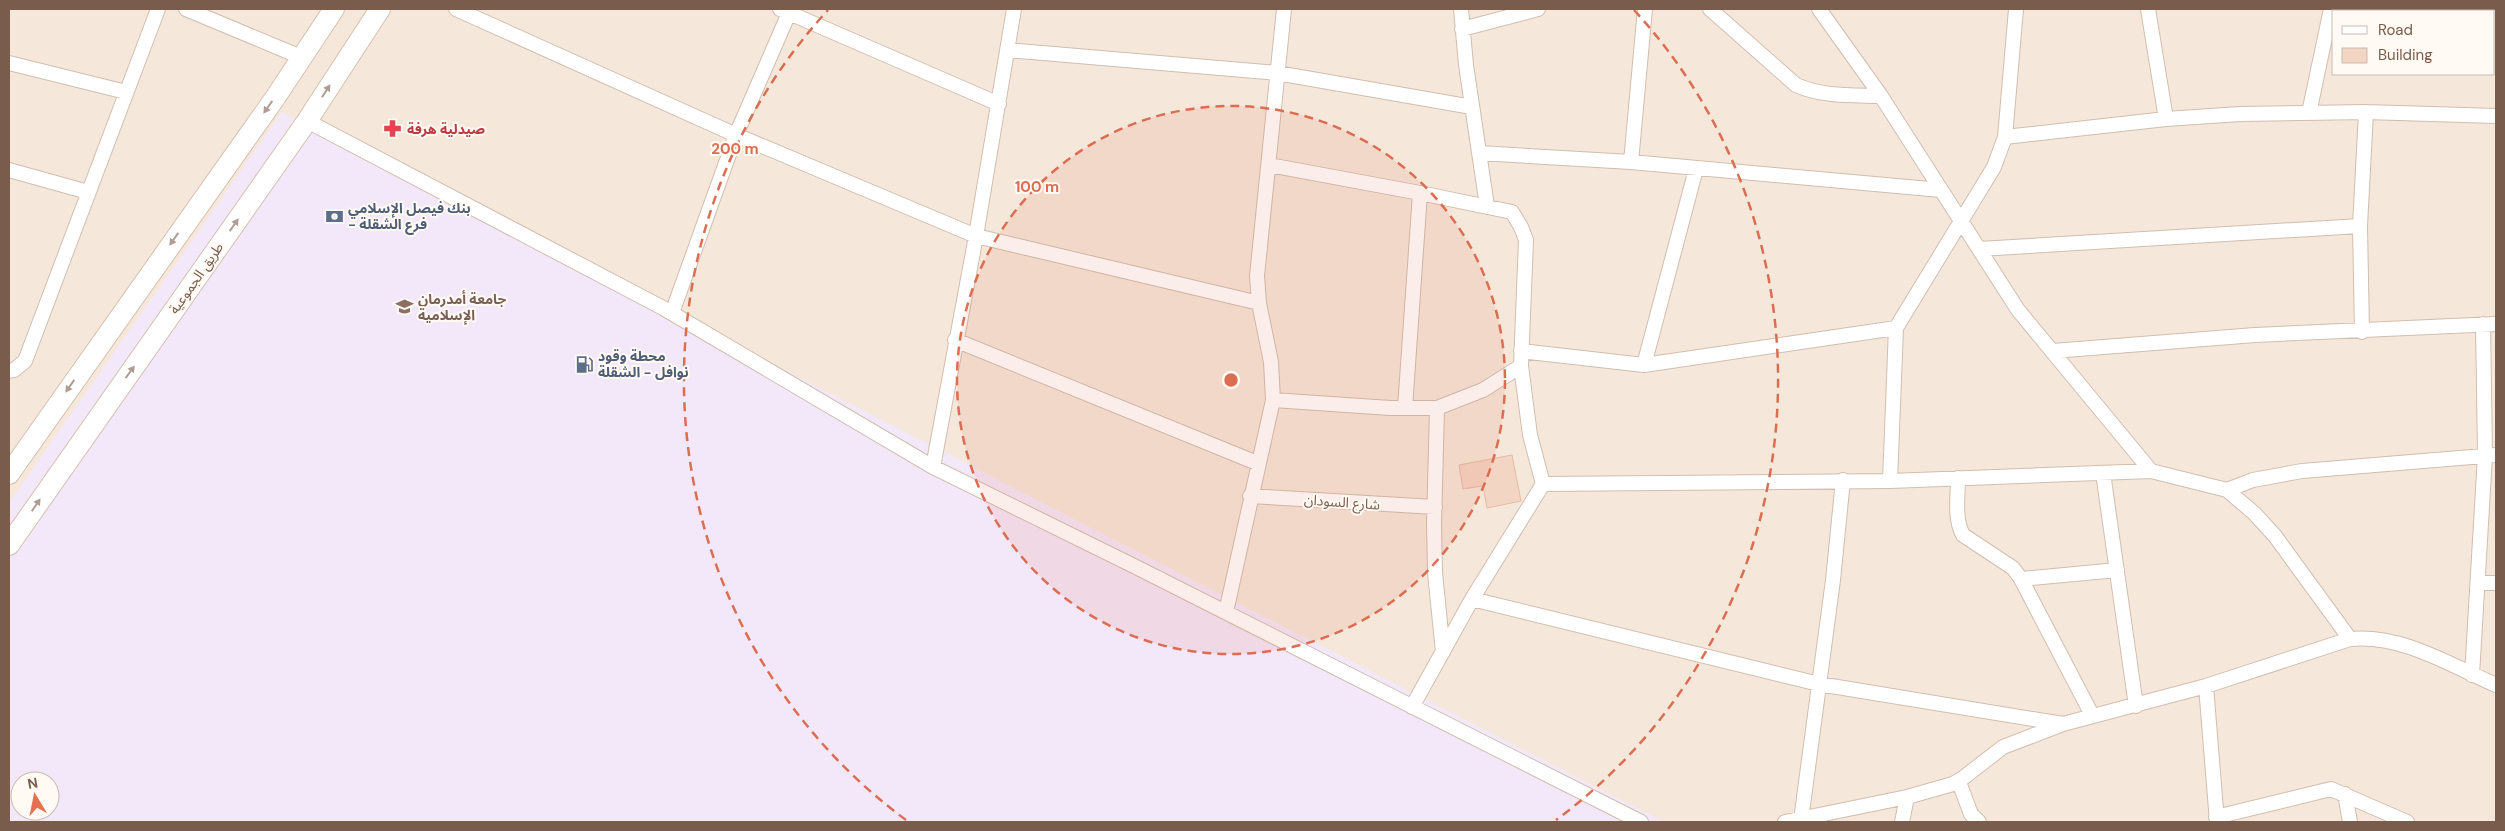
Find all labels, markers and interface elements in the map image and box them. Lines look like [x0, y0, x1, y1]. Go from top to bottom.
legend [2332, 10, 2495, 75]
text: Road [2378, 20, 2413, 40]
text: Building [2378, 45, 2433, 65]
one-way arrow [321, 84, 331, 98]
one-way arrow [263, 100, 273, 114]
pharmacy icon: صيدلية هرفة [383, 119, 403, 139]
place label: صيدلية هرفة [407, 120, 485, 138]
text: 200 m [711, 139, 759, 159]
text: 100 m [1015, 177, 1059, 197]
place label: بنك فيصل الإسلامي - فرع الشقلة [348, 199, 471, 235]
bank icon: بنك فيصل الإسلامي - فرع الشقلة [324, 206, 344, 226]
one-way arrow [229, 218, 239, 232]
one-way arrow [168, 232, 179, 245]
street label: طريق الجموعية [165, 239, 228, 318]
place label: جامعة أمدرمان الإسلامية [418, 290, 506, 325]
school or university icon: جامعة أمدرمان الإسلامية [394, 297, 414, 317]
place label: محطة وقود نوافل - الشقلة [598, 347, 689, 381]
fuel station icon: محطة وقود نوافل - الشقلة [574, 354, 594, 374]
one-way arrow [125, 365, 135, 379]
centre of rings [1222, 371, 1240, 389]
one-way arrow [65, 380, 75, 393]
street label: شارع السودان [1303, 490, 1381, 516]
one-way arrow [31, 498, 41, 512]
north arrow [10, 771, 60, 821]
text: N [26, 773, 39, 793]

